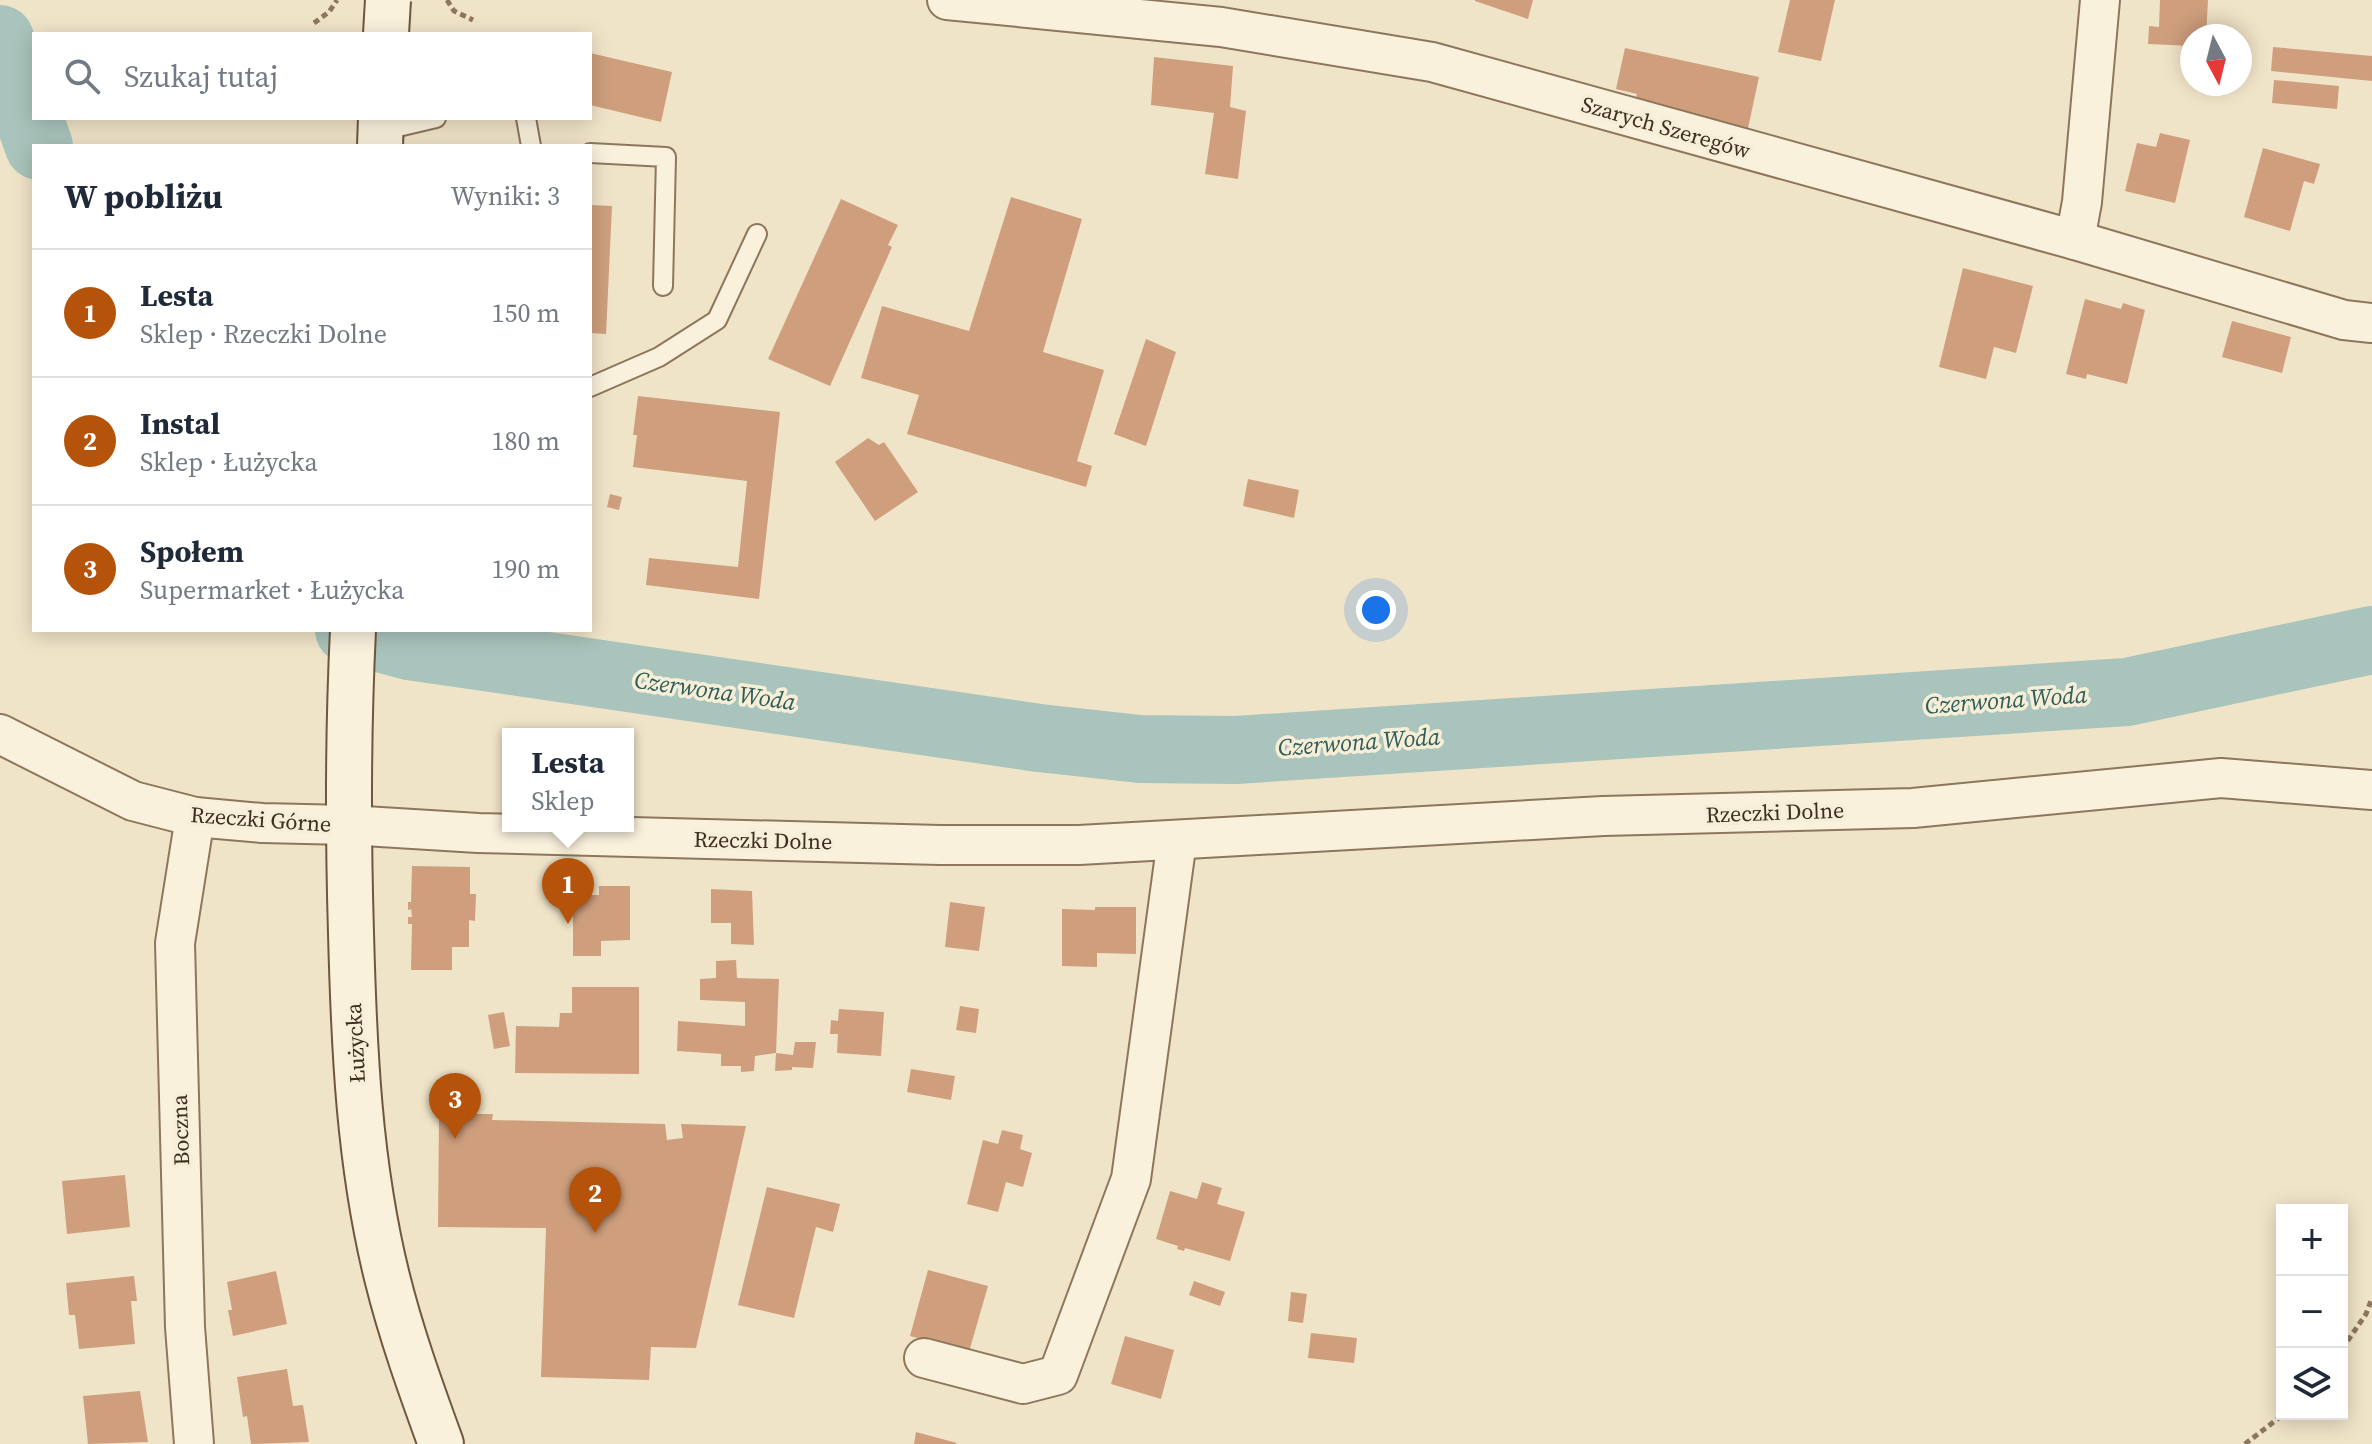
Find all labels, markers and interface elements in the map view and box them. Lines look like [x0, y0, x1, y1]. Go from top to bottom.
north arrow [2180, 24, 2252, 96]
search box [32, 32, 592, 120]
icon: search [60, 54, 104, 98]
text: Szukaj tutaj [124, 56, 278, 97]
street label: Szarych Szeregów [1578, 89, 1754, 166]
text: W pobliżu [64, 173, 223, 219]
text: Wyniki: 3 [450, 178, 560, 214]
text: Lesta [140, 275, 213, 316]
text: 1 [83, 295, 97, 331]
text: 150 m [492, 295, 560, 331]
text: Sklep · Rzeczki Dolne [140, 316, 387, 352]
text: Instal [140, 403, 220, 444]
text: 2 [83, 423, 97, 459]
text: 180 m [492, 423, 560, 459]
text: Sklep · Łużycka [140, 444, 318, 480]
text: Społem [140, 531, 244, 572]
text: 3 [83, 551, 97, 587]
text: 190 m [492, 551, 560, 587]
text: Supermarket · Łużycka [140, 572, 404, 608]
your location [1356, 590, 1396, 630]
water label: Czerwona Woda [632, 663, 798, 718]
water label: Czerwona Woda [1924, 677, 2089, 722]
water label: Czerwona Woda [1277, 719, 1442, 764]
popup [502, 728, 634, 832]
text: Lesta [531, 742, 605, 783]
text: Sklep [531, 783, 595, 819]
street label: Rzeczki Dolne [1705, 795, 1845, 829]
street label: Rzeczki Górne [190, 799, 332, 839]
street label: Rzeczki Dolne [693, 824, 833, 856]
pin: 1 [542, 858, 594, 924]
street label: Łużycka [338, 1001, 372, 1084]
pin: 3 [429, 1073, 481, 1139]
street label: Boczna [164, 1093, 196, 1166]
pin: 2 [569, 1167, 621, 1233]
map controls [2276, 1204, 2348, 1420]
button: + [2276, 1204, 2348, 1276]
button: − [2276, 1276, 2348, 1348]
button: layers [2276, 1348, 2348, 1420]

